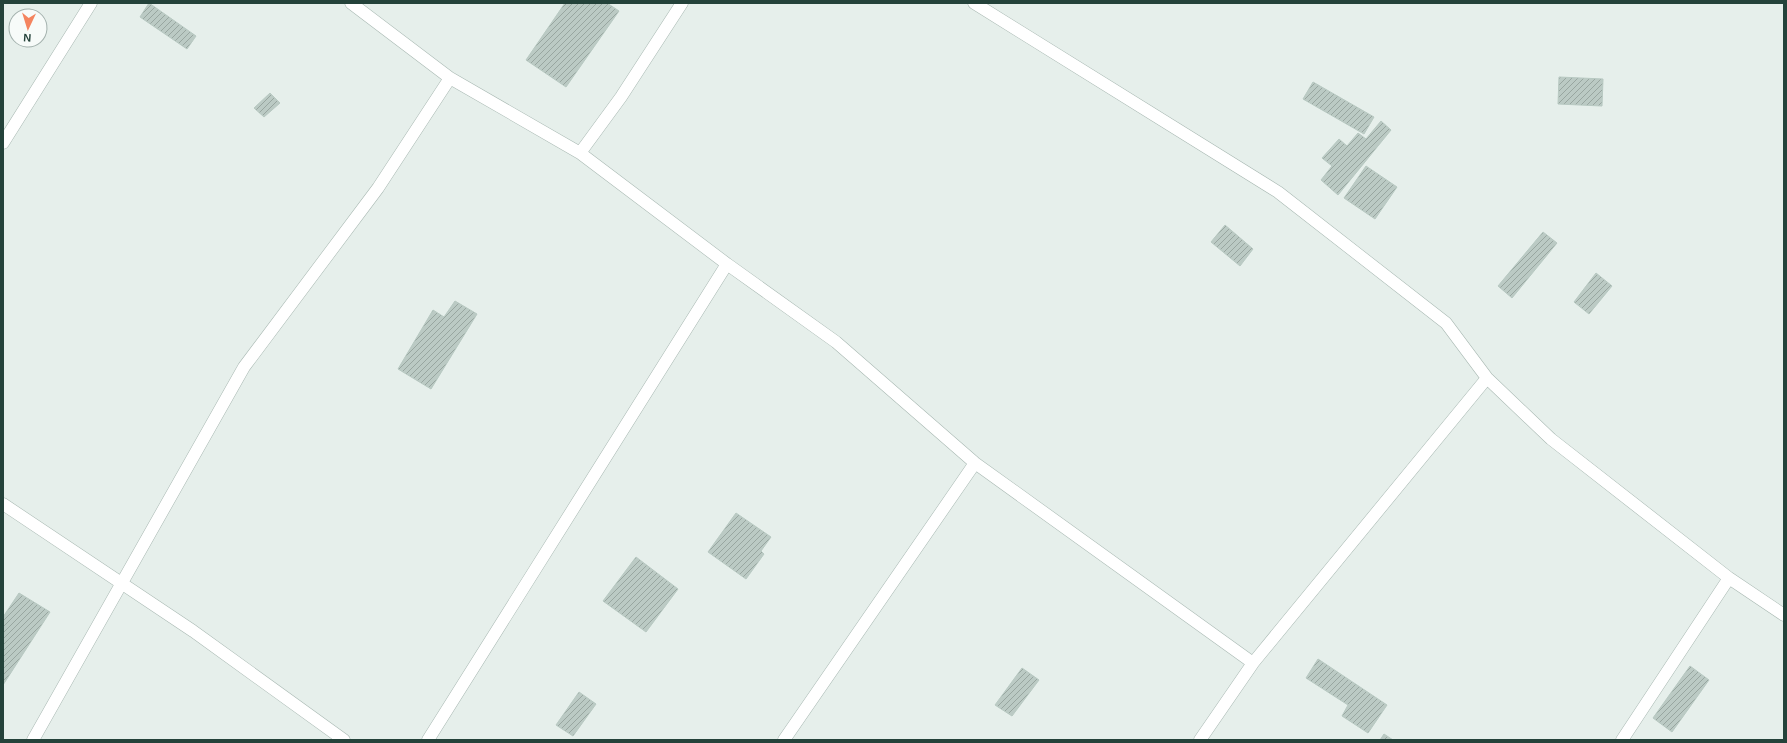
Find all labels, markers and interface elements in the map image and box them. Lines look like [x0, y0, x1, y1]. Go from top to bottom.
north arrow [8, 8, 48, 48]
text: N [23, 32, 32, 44]

